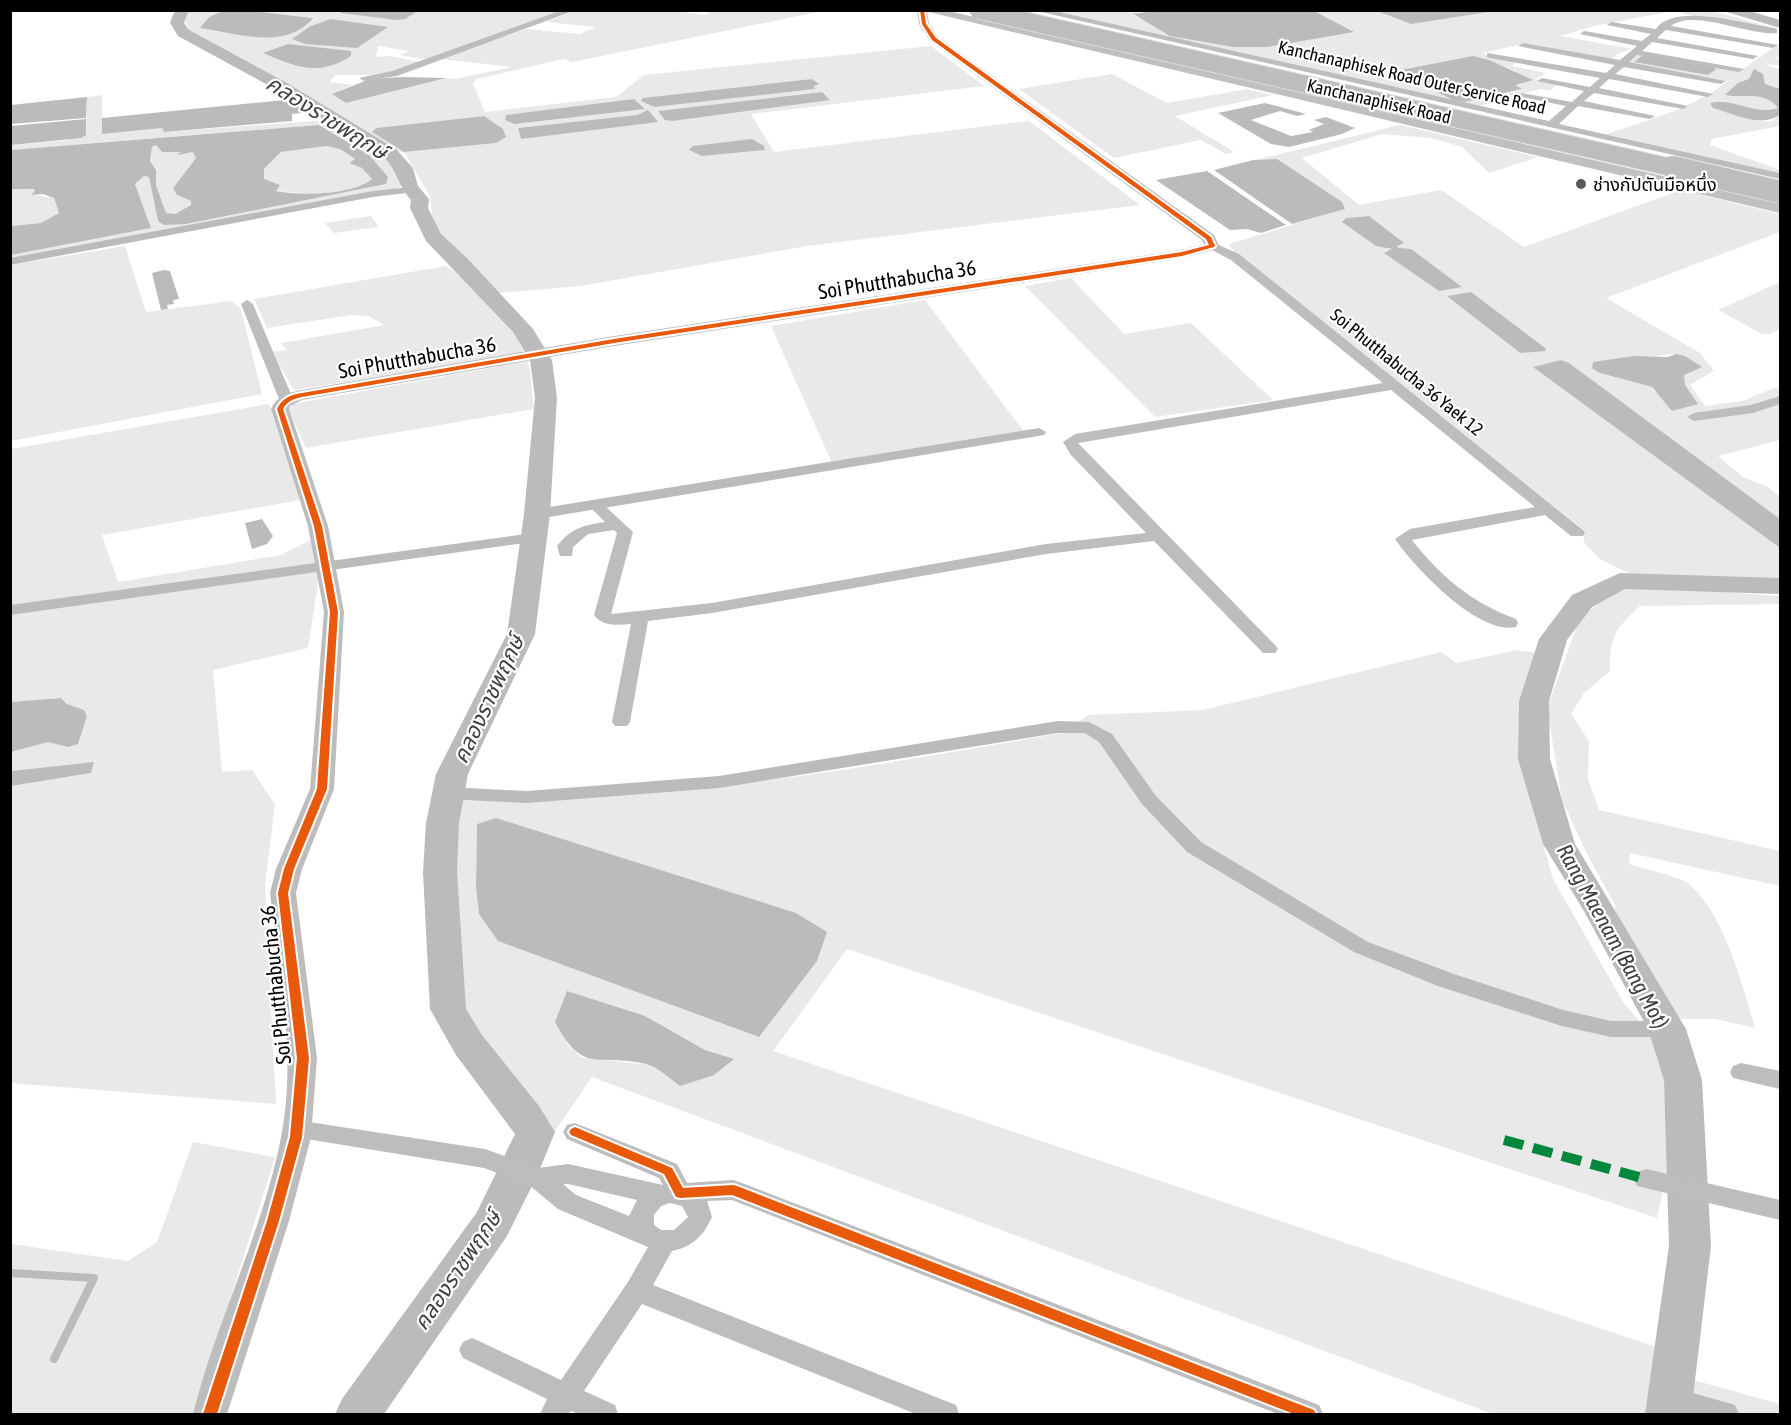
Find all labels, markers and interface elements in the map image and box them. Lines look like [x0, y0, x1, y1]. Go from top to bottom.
street label: Kanchanaphisek Road Outer Service Road [1276, 36, 1548, 118]
water label: คลองราชพฤกษ์ [262, 69, 396, 167]
street label: Kanchanaphisek Road [1305, 74, 1453, 128]
place label: ช่างกัปตันมือหนึ่ง [1593, 172, 1717, 195]
marker: ช่างกัปตันมือหนึ่ง [1574, 177, 1588, 191]
street label: Soi Phutthabucha 36 [816, 255, 978, 303]
street label: Soi Phutthabucha 36 Yaek 12 [1327, 304, 1487, 440]
street label: Soi Phutthabucha 36 [336, 331, 498, 383]
water label: คลองราชพฤกษ์ [447, 628, 531, 767]
water label: Rang Maenam (Bang Mot) [1552, 839, 1674, 1033]
street label: Soi Phutthabucha 36 [255, 904, 295, 1066]
water label: คลองราชพฤกษ์ [408, 1202, 508, 1335]

